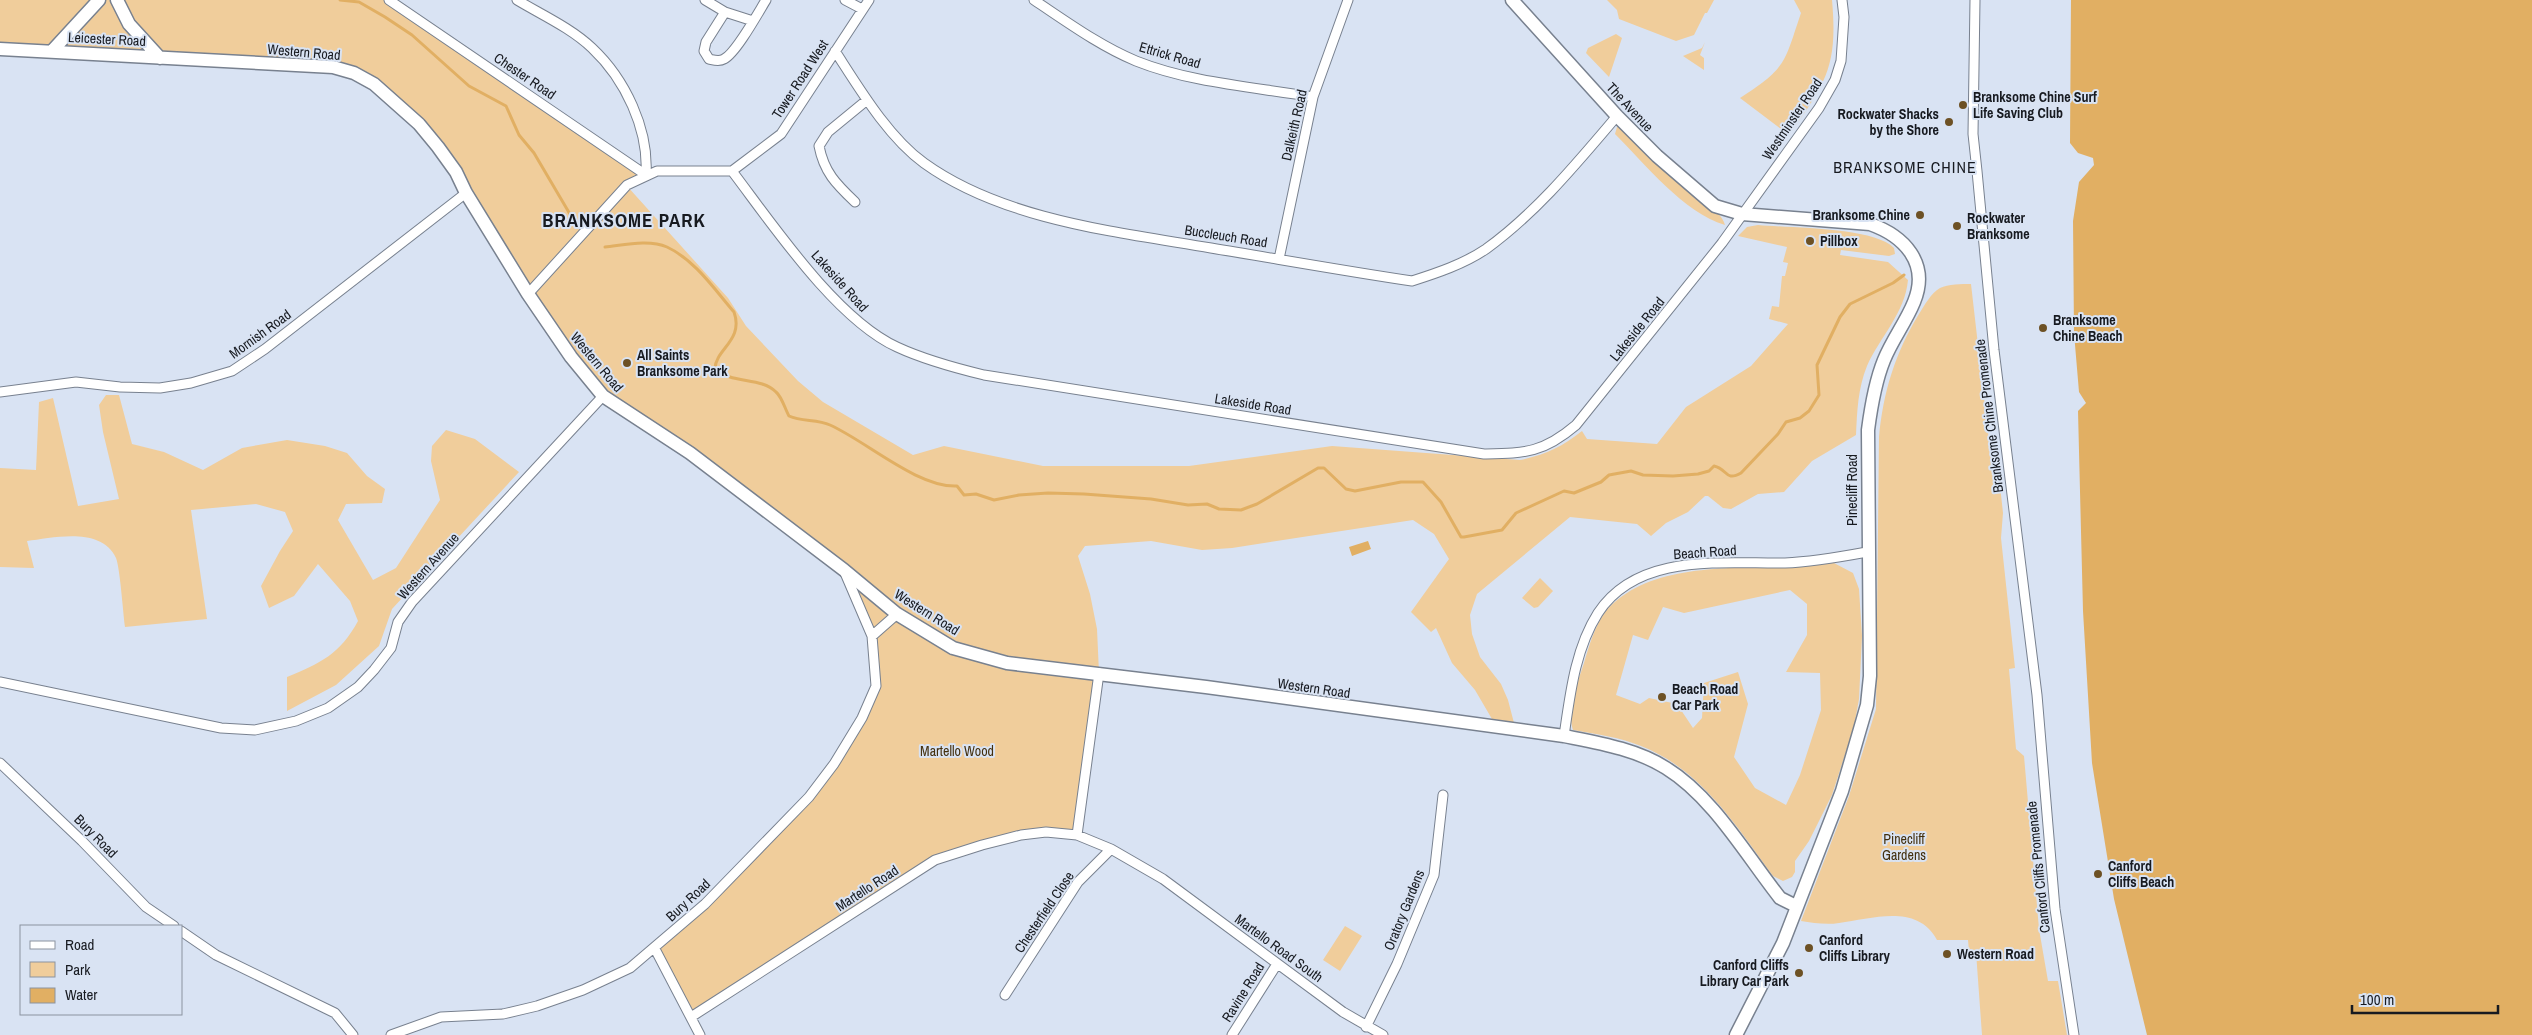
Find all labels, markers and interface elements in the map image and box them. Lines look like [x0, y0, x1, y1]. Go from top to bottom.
street label: Leicester Road [68, 28, 146, 50]
street label: Tower Road West [768, 36, 832, 122]
street label: Ettrick Road [1137, 38, 1203, 72]
street label: Western Road [267, 40, 341, 64]
street label: Chester Road [491, 49, 559, 103]
street label: Westminster Road [1758, 75, 1826, 163]
street label: The Avenue [1603, 79, 1657, 135]
street label: Dalkeith Road [1277, 88, 1311, 162]
place label: Branksome Chine Surf Life Saving Club [1973, 88, 2097, 122]
marker: Branksome Chine Surf Life Saving Club [1957, 99, 1969, 111]
place label: Rockwater Shacks by the Shore [1838, 105, 1939, 139]
marker: Rockwater Shacks by the Shore [1943, 116, 1955, 128]
district label: BRANKSOME CHINE [1833, 156, 1977, 178]
place label: Branksome Chine [1812, 206, 1910, 224]
district label: BRANKSOME PARK [542, 207, 706, 233]
marker: Branksome Chine [1914, 209, 1926, 221]
place label: Rockwater Branksome [1967, 209, 2030, 243]
marker: Rockwater Branksome [1951, 220, 1963, 232]
street label: Buccleuch Road [1183, 221, 1269, 251]
place label: Pillbox [1820, 232, 1858, 250]
marker: Pillbox [1804, 235, 1816, 247]
street label: Lakeside Road [807, 246, 873, 316]
street label: Lakeside Road [1606, 293, 1668, 365]
street label: Mornish Road [226, 306, 294, 362]
place label: Branksome Chine Beach [2053, 311, 2123, 345]
marker: Branksome Chine Beach [2037, 322, 2049, 334]
street label: Western Road [567, 328, 627, 396]
street label: Branksome Chine Promenade [1971, 338, 2007, 494]
place label: All Saints Branksome Park [637, 346, 728, 380]
marker: All Saints Branksome Park [621, 357, 633, 369]
street label: Lakeside Road [1213, 389, 1293, 419]
street label: Pinecliff Road [1843, 454, 1861, 526]
street label: Western Avenue [393, 529, 463, 603]
street label: Beach Road [1673, 541, 1737, 563]
street label: Western Road [891, 585, 963, 639]
street label: Western Road [1277, 674, 1351, 702]
place label: Beach Road Car Park [1672, 680, 1738, 714]
marker: Beach Road Car Park [1656, 691, 1668, 703]
park label: Martello Wood [920, 742, 994, 760]
street label: Canford Cliffs Promenade [2022, 800, 2054, 934]
street label: Bury Road [70, 810, 122, 862]
park label: Pinecliff Gardens [1882, 830, 1926, 864]
place label: Canford Cliffs Beach [2108, 857, 2174, 891]
street label: Martello Road [832, 861, 902, 915]
street label: Oratory Gardens [1380, 867, 1428, 953]
street label: Chesterfield Close [1010, 868, 1078, 956]
marker: Canford Cliffs Beach [2092, 868, 2104, 880]
street label: Bury Road [662, 875, 714, 925]
street label: Martello Road South [1231, 910, 1327, 986]
legend [20, 925, 182, 1015]
place label: Canford Cliffs Library [1819, 931, 1890, 965]
text: Road [65, 934, 94, 955]
marker: Canford Cliffs Library [1803, 942, 1815, 954]
place label: Western Road [1957, 945, 2034, 963]
marker: Western Road [1941, 948, 1953, 960]
place label: Canford Cliffs Library Car Park [1700, 956, 1790, 990]
text: Park [65, 959, 91, 980]
street label: Ravine Road [1218, 959, 1268, 1025]
marker: Canford Cliffs Library Car Park [1793, 967, 1805, 979]
scale bar [2352, 982, 2498, 1014]
text: Water [65, 984, 97, 1005]
text: 100 m [2360, 989, 2394, 1010]

